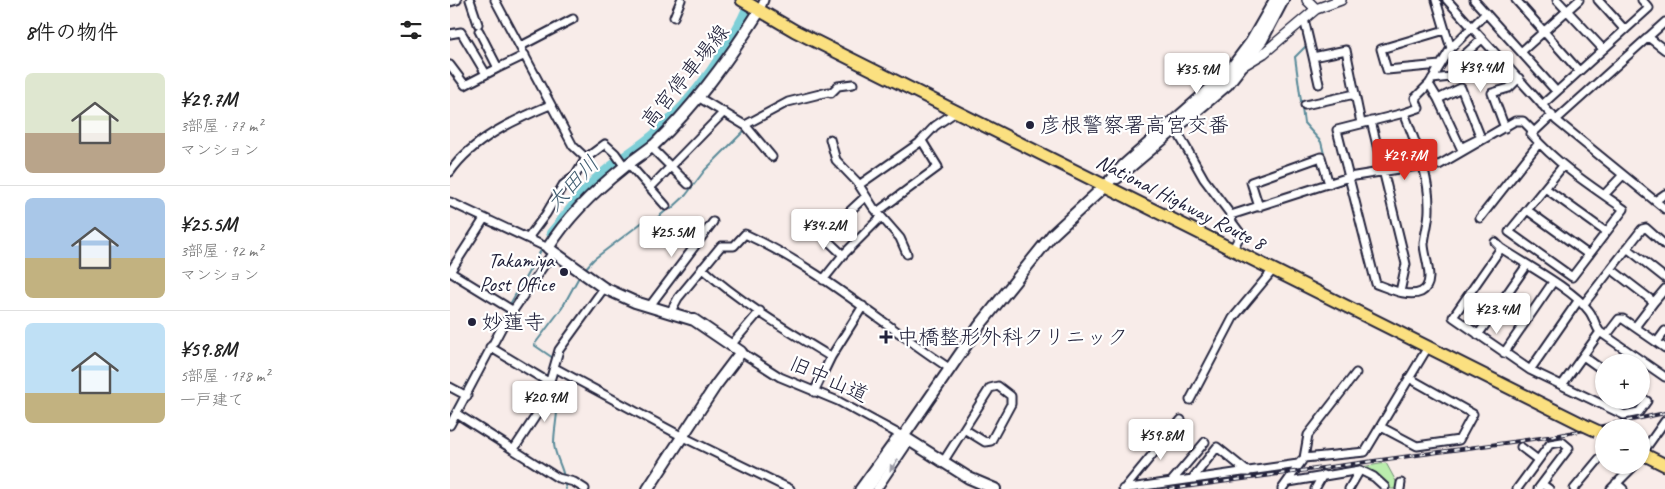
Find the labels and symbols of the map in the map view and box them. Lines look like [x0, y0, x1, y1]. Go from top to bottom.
street label: 高宮停車場線 [635, 19, 735, 133]
pin: ¥39.4M [1440, 51, 1522, 93]
pin: ¥35.9M [1156, 52, 1238, 95]
place label: 彦根警察署高宮交番 [1040, 112, 1229, 138]
marker: 彦根警察署高宮交番 [1024, 119, 1036, 131]
pin: ¥29.7M [1364, 138, 1446, 181]
street label: National Highway Route 8 [1092, 148, 1272, 257]
water label: 太田川 [540, 150, 605, 217]
pin: ¥34.2M [783, 208, 865, 251]
pin: ¥25.5M [631, 216, 713, 258]
place label: Takamiya Post Office [479, 247, 556, 297]
marker: Takamiya Post Office [558, 266, 570, 278]
pin: ¥23.4M [1456, 292, 1538, 335]
place label: 妙蓮寺 [482, 309, 545, 335]
marker: 妙蓮寺 [466, 316, 478, 328]
place label: 中橋整形外科クリニック [897, 324, 1128, 350]
marker: 中橋整形外科クリニック [879, 330, 893, 344]
street label: 旧中山道 [785, 350, 873, 408]
pin: ¥20.9M [504, 380, 586, 423]
pin: ¥59.8M [1120, 418, 1202, 461]
one-way arrow [889, 458, 898, 472]

